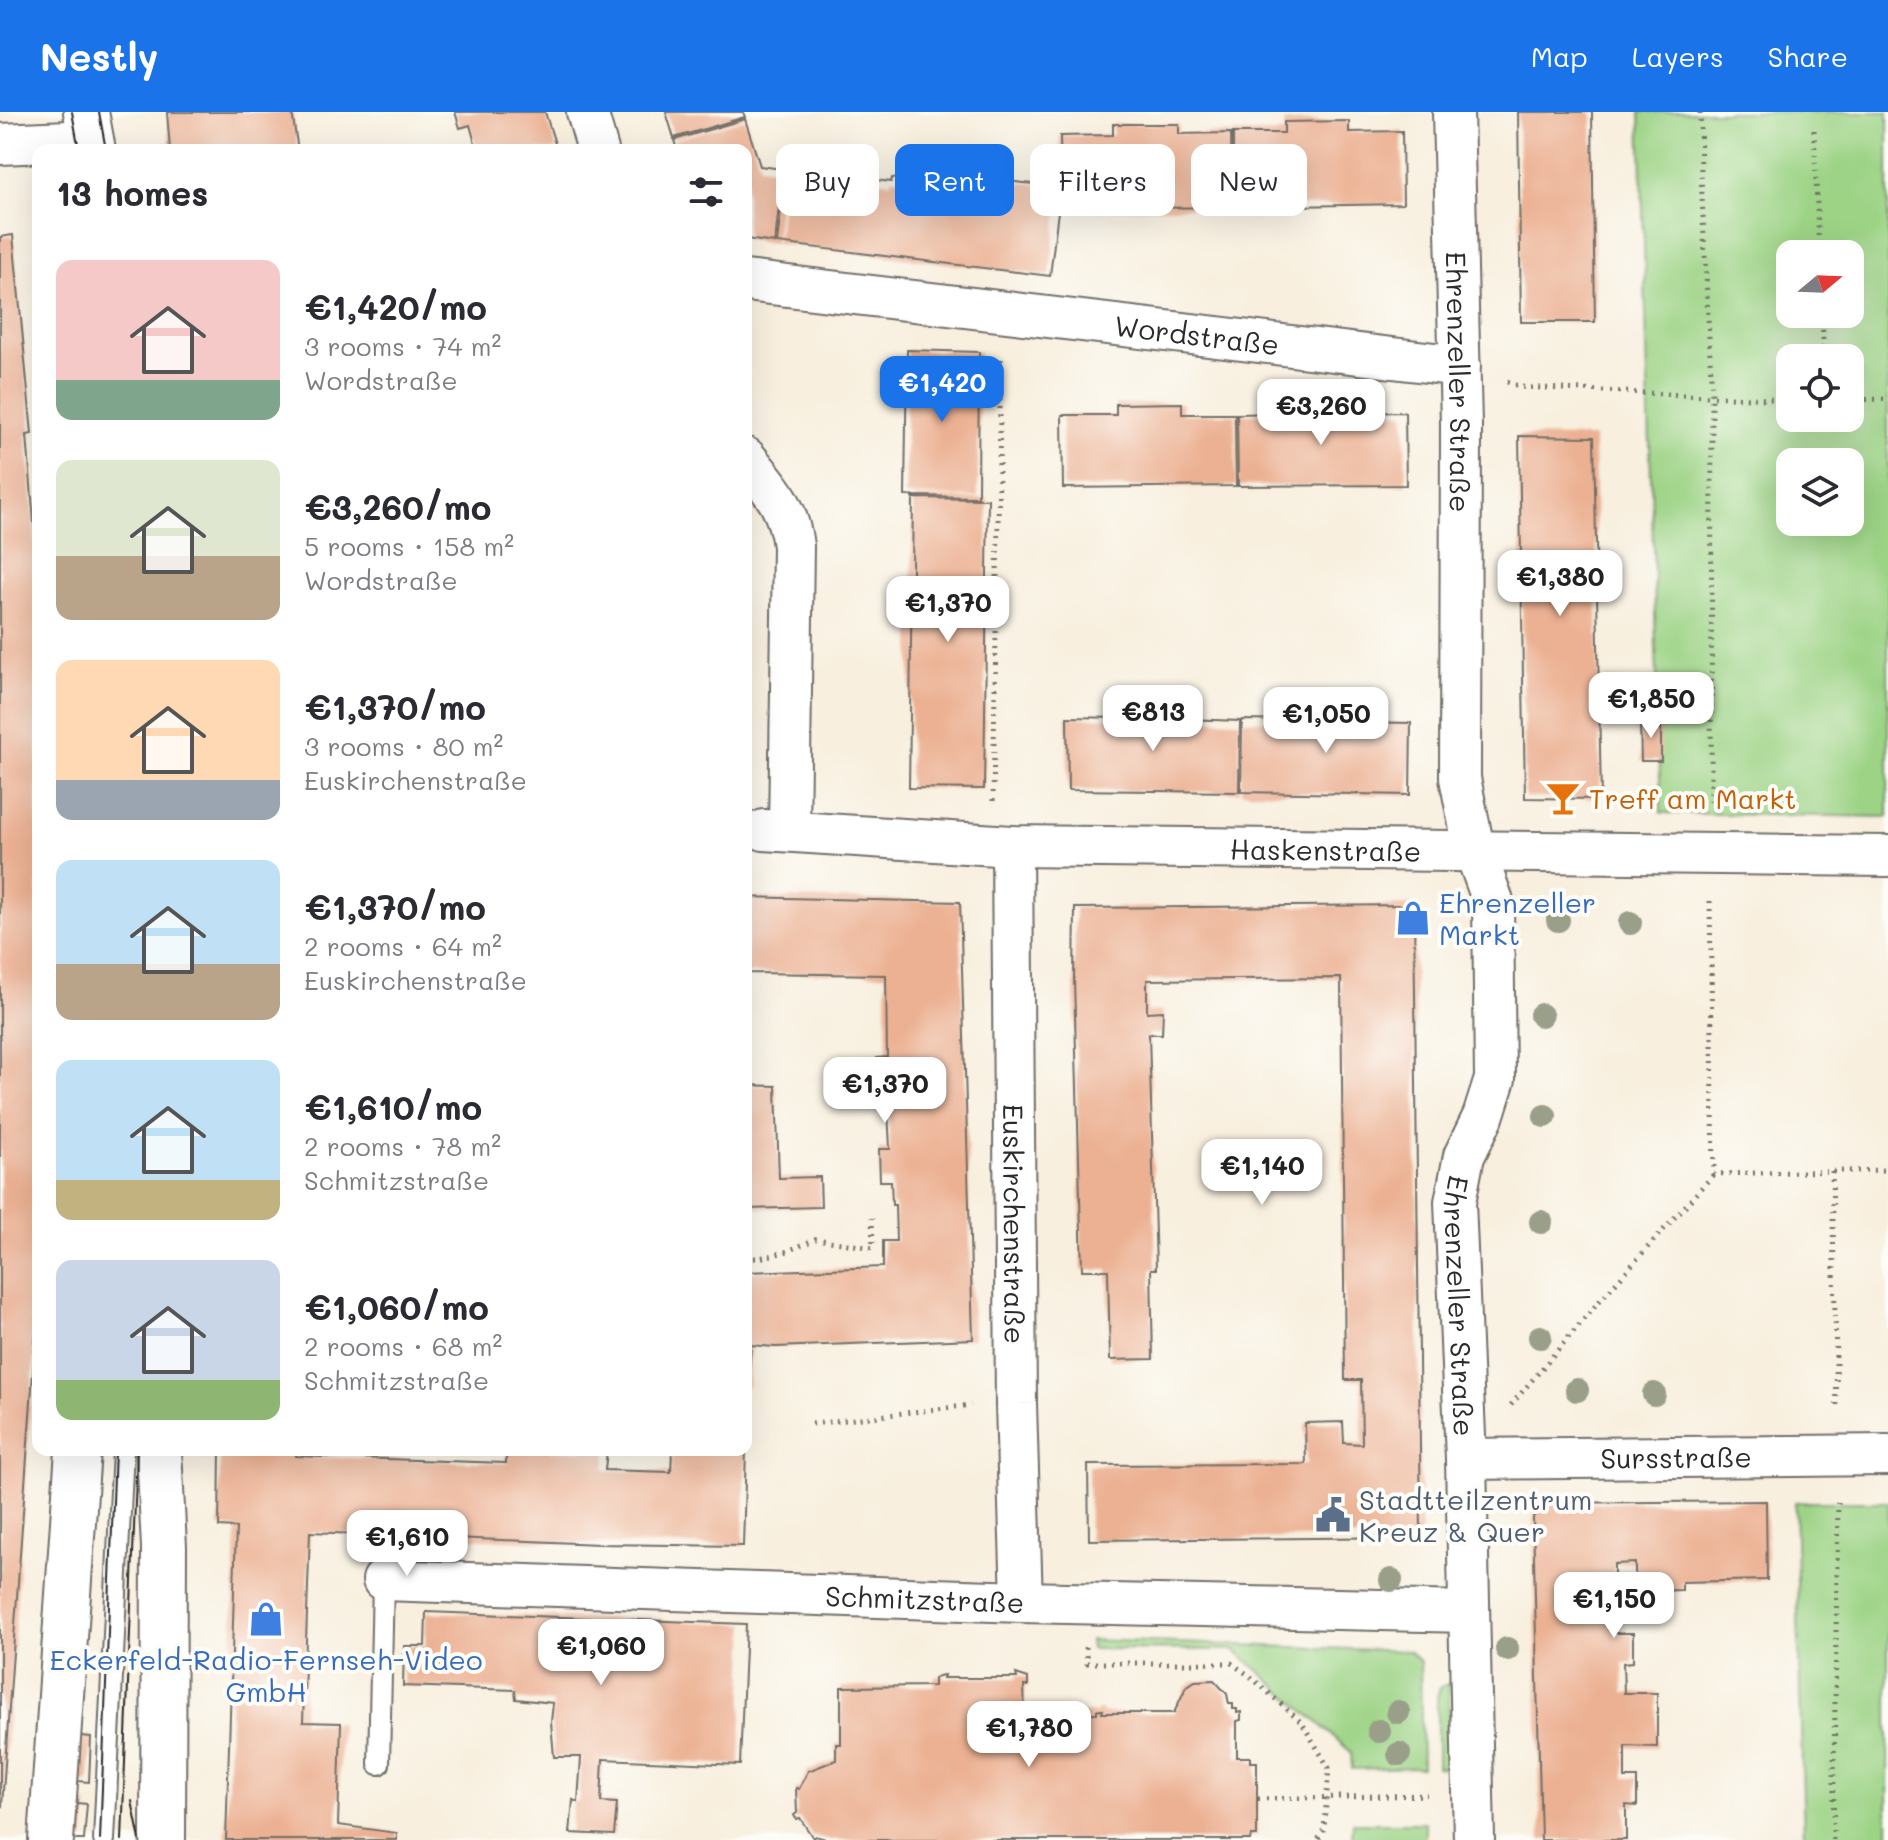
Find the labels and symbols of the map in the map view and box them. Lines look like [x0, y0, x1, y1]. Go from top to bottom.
north arrow [1776, 240, 1864, 328]
street label: Ehrenzeller Straße [1439, 251, 1479, 512]
street label: Wordstraße [1112, 307, 1281, 362]
pin: €1,420 [877, 356, 1007, 424]
pin: €3,260 [1256, 379, 1386, 447]
pin: €1,380 [1495, 550, 1625, 618]
pin: €1,370 [883, 576, 1013, 644]
pin: €1,850 [1586, 672, 1716, 740]
pin: €813 [1106, 685, 1200, 753]
pin: €1,050 [1261, 687, 1391, 755]
bar icon: Treff am Markt [1544, 779, 1582, 817]
place label: Treff am Markt [1589, 780, 1796, 816]
street label: Haskenstraße [1230, 830, 1421, 869]
place label: Ehrenzeller Markt [1439, 884, 1596, 952]
shop icon: Ehrenzeller Markt [1394, 899, 1432, 937]
pin: €1,370 [820, 1057, 950, 1125]
street label: Euskirchenstraße [996, 1104, 1034, 1344]
pin: €1,140 [1197, 1139, 1327, 1207]
street label: Ehrenzeller Straße [1436, 1173, 1483, 1437]
street label: Sursstraße [1600, 1438, 1752, 1476]
place label: Stadtteilzentrum Kreuz & Quer [1359, 1481, 1592, 1549]
public building icon: Stadtteilzentrum Kreuz & Quer [1314, 1496, 1352, 1534]
pin: €1,610 [342, 1510, 472, 1578]
pin: €1,150 [1549, 1572, 1679, 1640]
street label: Schmitzstraße [824, 1577, 1025, 1620]
shop icon: Eckerfeld-Radio-Fernseh-Video GmbH [247, 1600, 285, 1638]
pin: €1,060 [536, 1619, 666, 1687]
place label: Eckerfeld-Radio-Fernseh-Video GmbH [49, 1641, 483, 1709]
pin: €1,780 [964, 1701, 1094, 1769]

